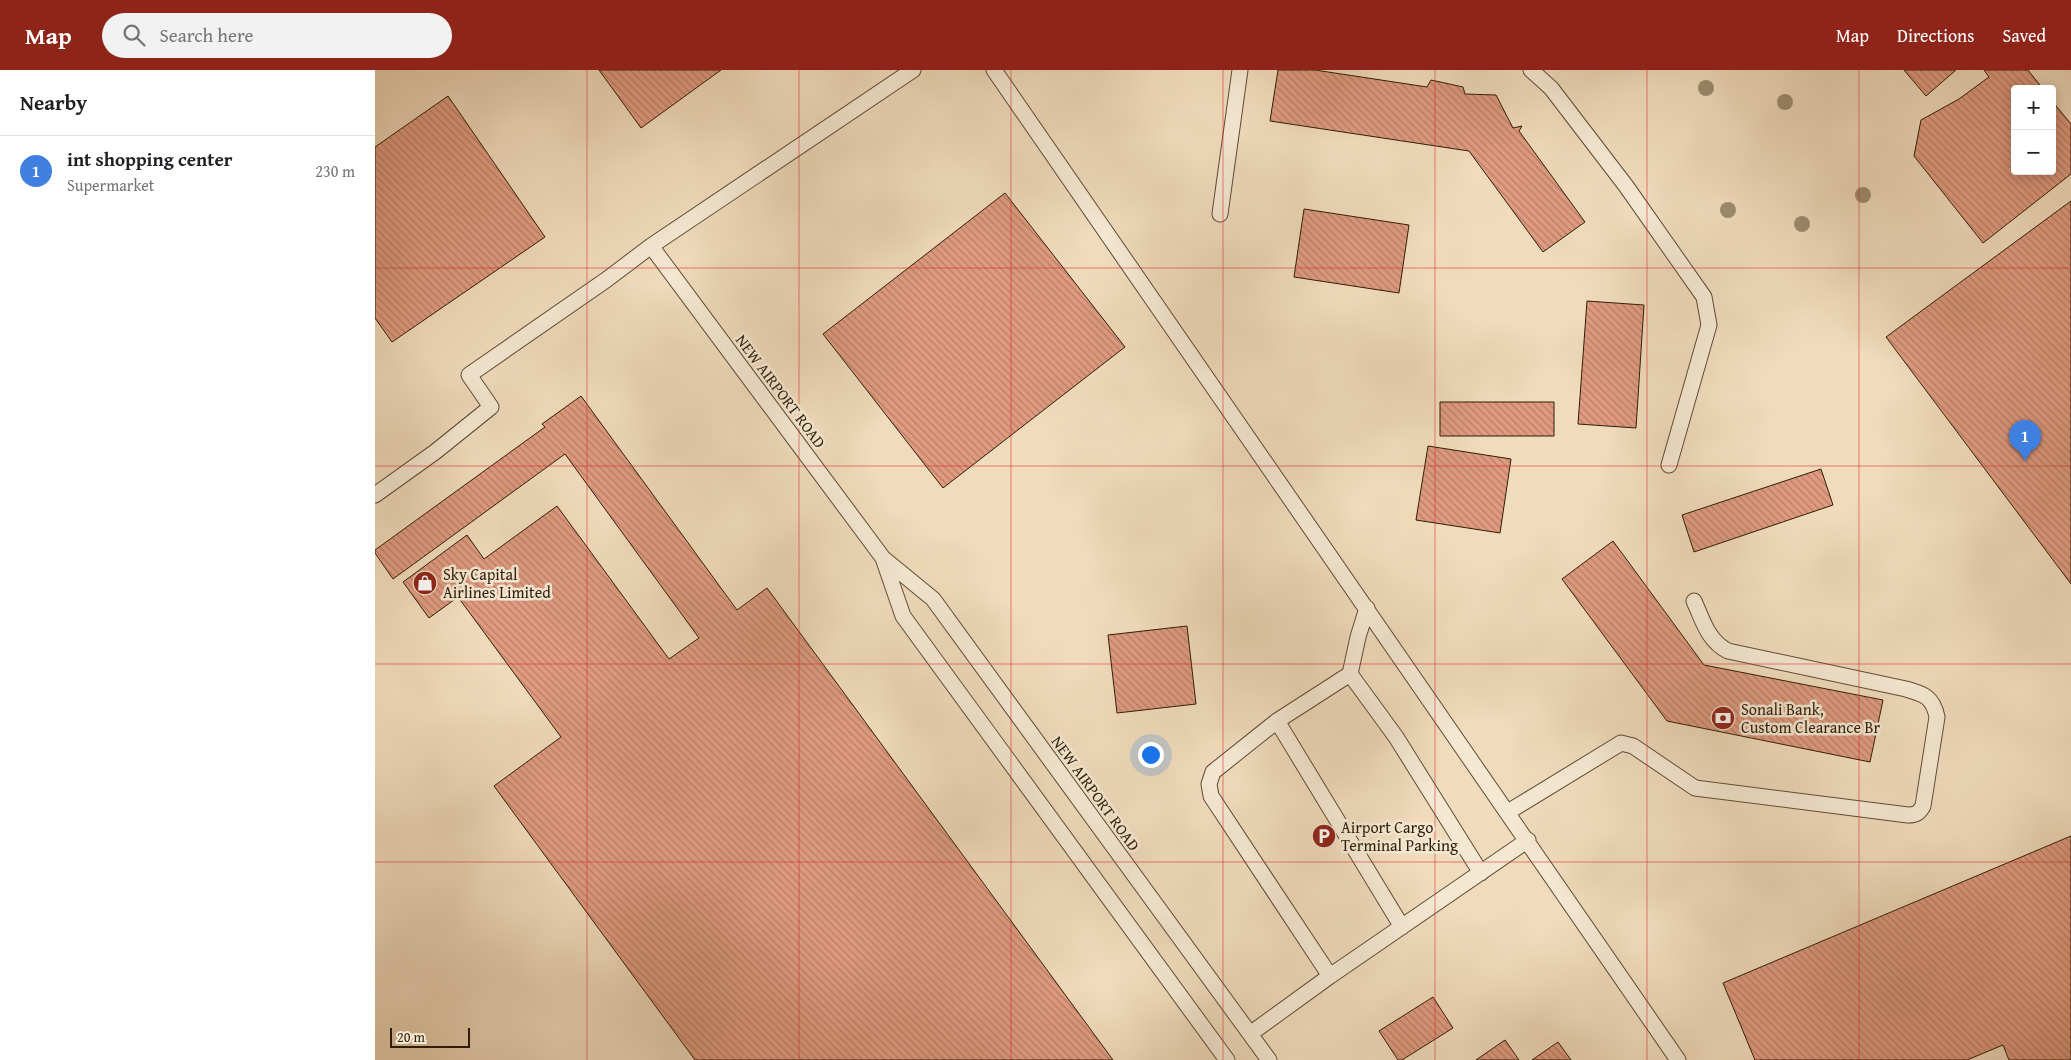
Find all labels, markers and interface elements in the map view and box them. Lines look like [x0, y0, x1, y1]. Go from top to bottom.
search box [102, 13, 452, 58]
text: Map [25, 18, 72, 53]
icon: search [120, 21, 148, 49]
text: Search here [160, 21, 253, 49]
text: Map [1836, 22, 1869, 49]
text: Directions [1897, 22, 1974, 49]
text: Saved [2002, 22, 2046, 49]
map controls [2011, 85, 2056, 175]
button: + [2011, 85, 2056, 130]
text: Nearby [20, 87, 87, 118]
button: − [2011, 130, 2056, 175]
text: int shopping center [67, 145, 233, 173]
text: 1 [32, 159, 40, 183]
text: 230 m [315, 159, 355, 183]
text: Supermarket [67, 173, 154, 197]
street label: NEW AIRPORT ROAD [730, 329, 832, 453]
pin: 1 [2009, 420, 2041, 461]
place label: Sky Capital Airlines Limited [443, 562, 551, 604]
shop icon: Sky Capital Airlines Limited [412, 570, 438, 596]
place label: Sonali Bank, Custom Clearance Br [1741, 697, 1881, 739]
bank icon: Sonali Bank, Custom Clearance Br [1710, 705, 1736, 731]
street label: NEW AIRPORT ROAD [1046, 730, 1146, 856]
your location [1138, 742, 1164, 768]
place label: Airport Cargo Terminal Parking [1341, 815, 1458, 857]
parking icon: Airport Cargo Terminal Parking [1311, 823, 1337, 849]
scale bar [390, 1025, 470, 1048]
text: 20 m [397, 1027, 425, 1047]

